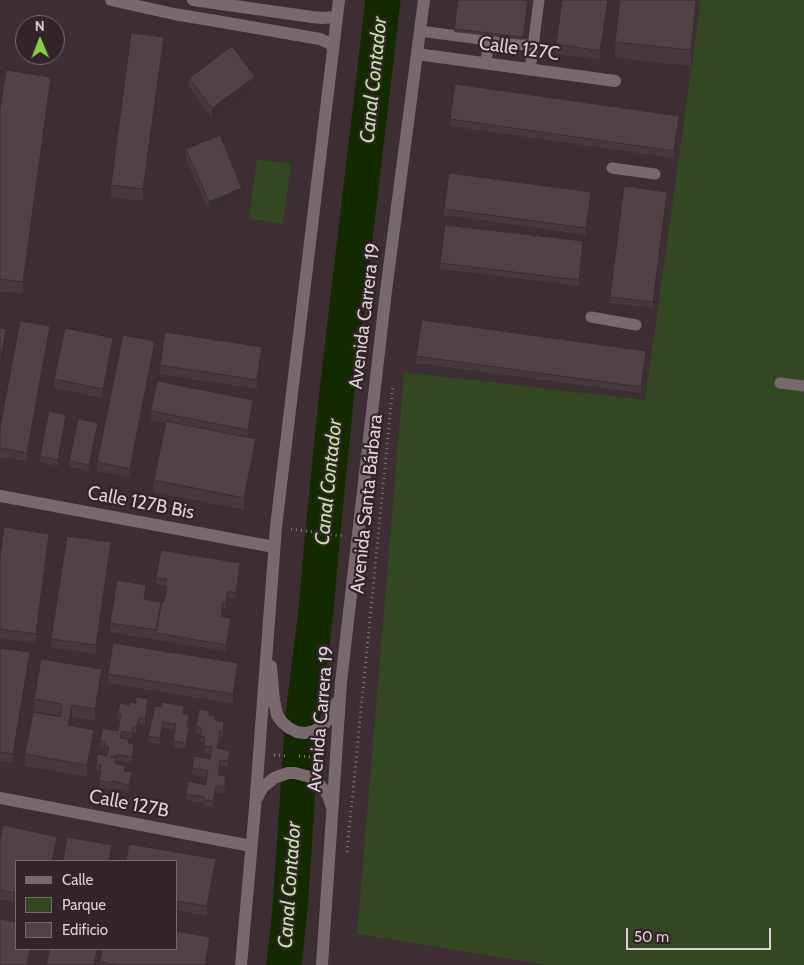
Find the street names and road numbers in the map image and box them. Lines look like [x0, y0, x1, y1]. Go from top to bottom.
street label: Calle 127C [477, 32, 561, 66]
street label: Avenida Carrera 19 [345, 242, 385, 390]
street label: Avenida Santa Bárbara [346, 413, 388, 595]
street label: Calle 127B Bis [86, 481, 196, 525]
street label: Avenida Carrera 19 [303, 645, 339, 793]
street label: Calle 127B [87, 785, 171, 823]

